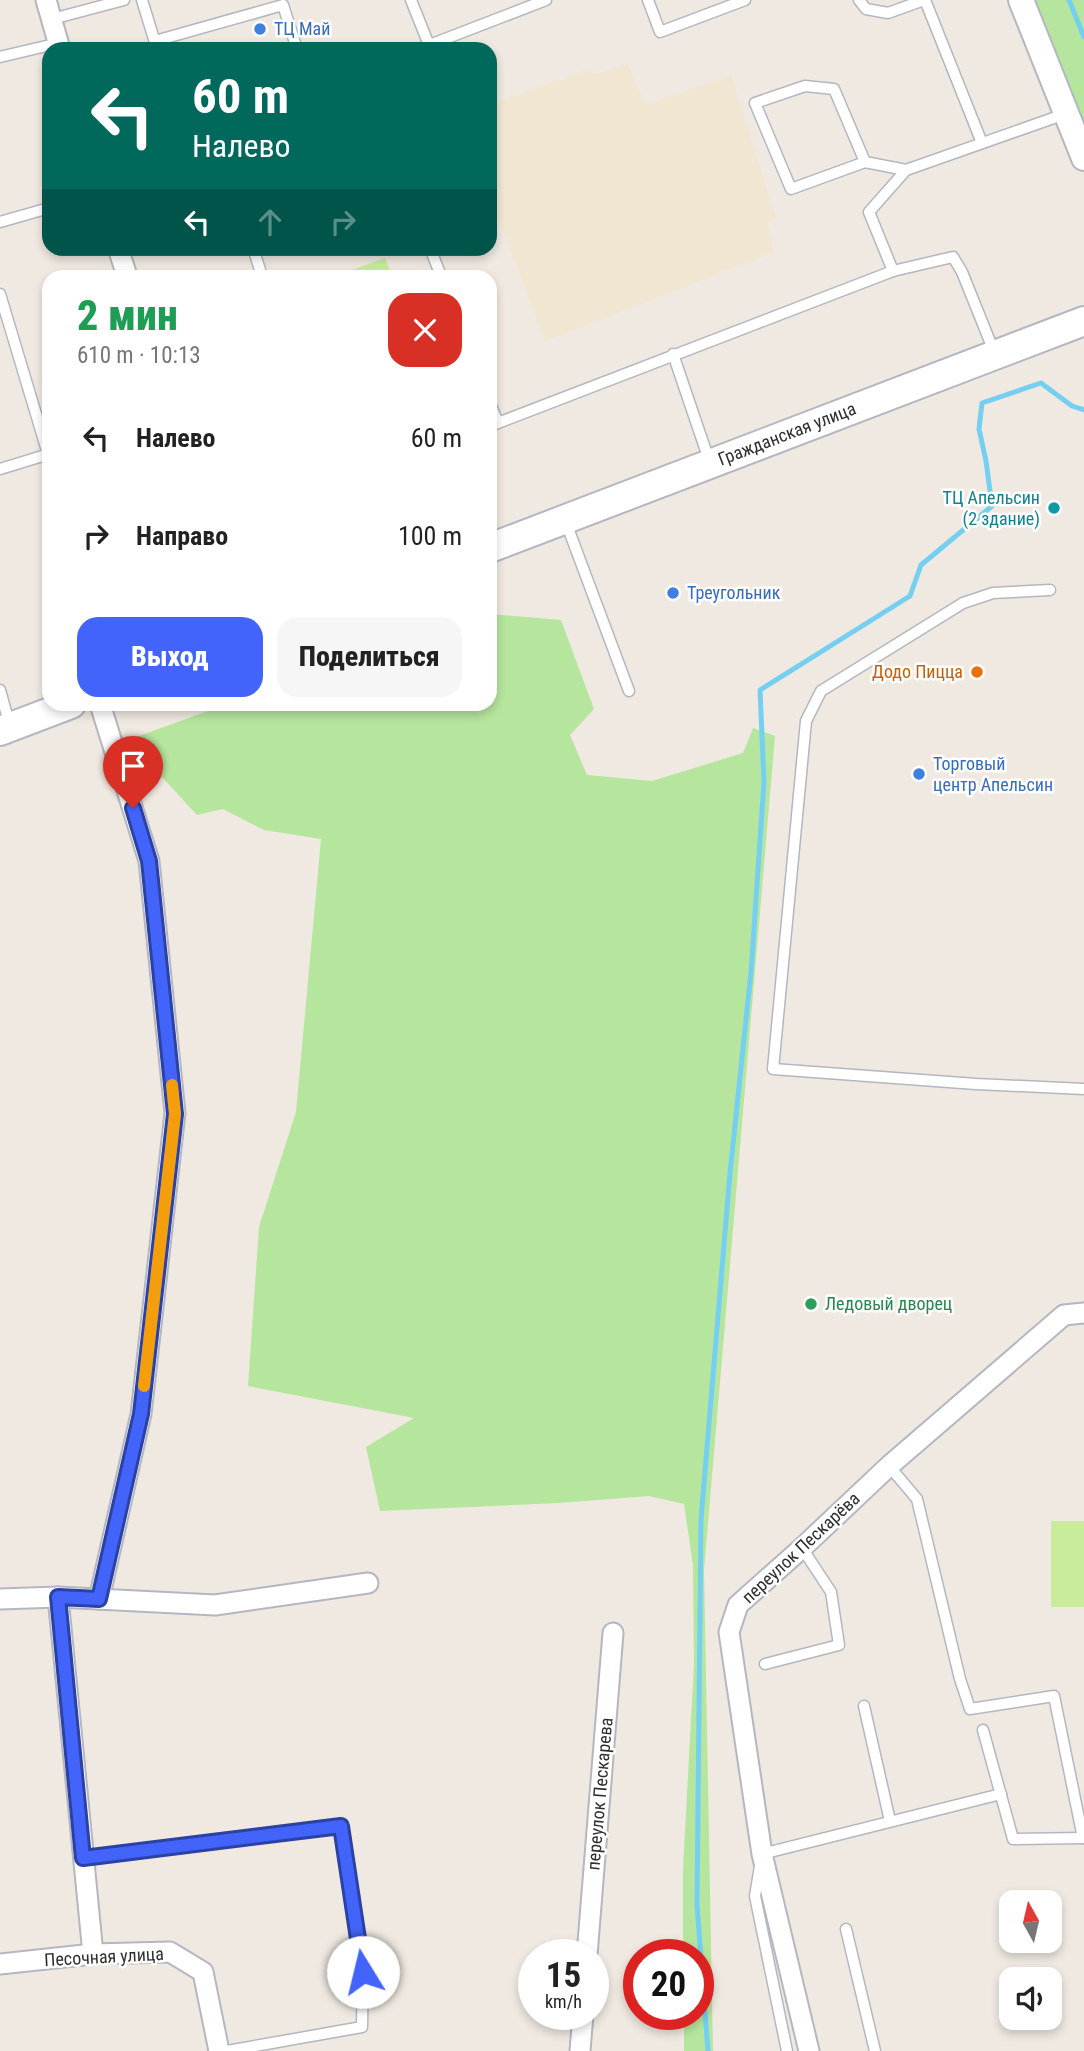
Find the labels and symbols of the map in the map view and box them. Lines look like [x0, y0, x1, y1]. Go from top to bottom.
place label: ТЦ Май [274, 18, 330, 39]
marker: ТЦ Май [252, 21, 268, 37]
street label: Гражданская улица [715, 398, 859, 469]
place label: ТЦ Апельсин (2 здание) [943, 487, 1040, 530]
marker: ТЦ Апельсин (2 здание) [1046, 500, 1062, 516]
place label: Треугольник [687, 582, 781, 603]
marker: Треугольник [665, 585, 681, 601]
place label: Додо Пицца [872, 661, 963, 682]
marker: Додо Пицца [969, 664, 985, 680]
pin [103, 736, 163, 808]
place label: Торговый центр Апельсин [933, 753, 1053, 795]
marker: Торговый центр Апельсин [911, 766, 927, 782]
place label: Ледовый дворец [825, 1293, 952, 1314]
marker: Ледовый дворец [803, 1296, 819, 1312]
street label: переулок Пескарёва [737, 1488, 864, 1608]
street label: переулок Пескарева [582, 1717, 617, 1871]
north arrow [999, 1890, 1062, 1953]
position arrow [326, 1935, 400, 2009]
speed limit sign: 20 [623, 1939, 714, 2030]
street label: Песочная улица [44, 1943, 164, 1970]

